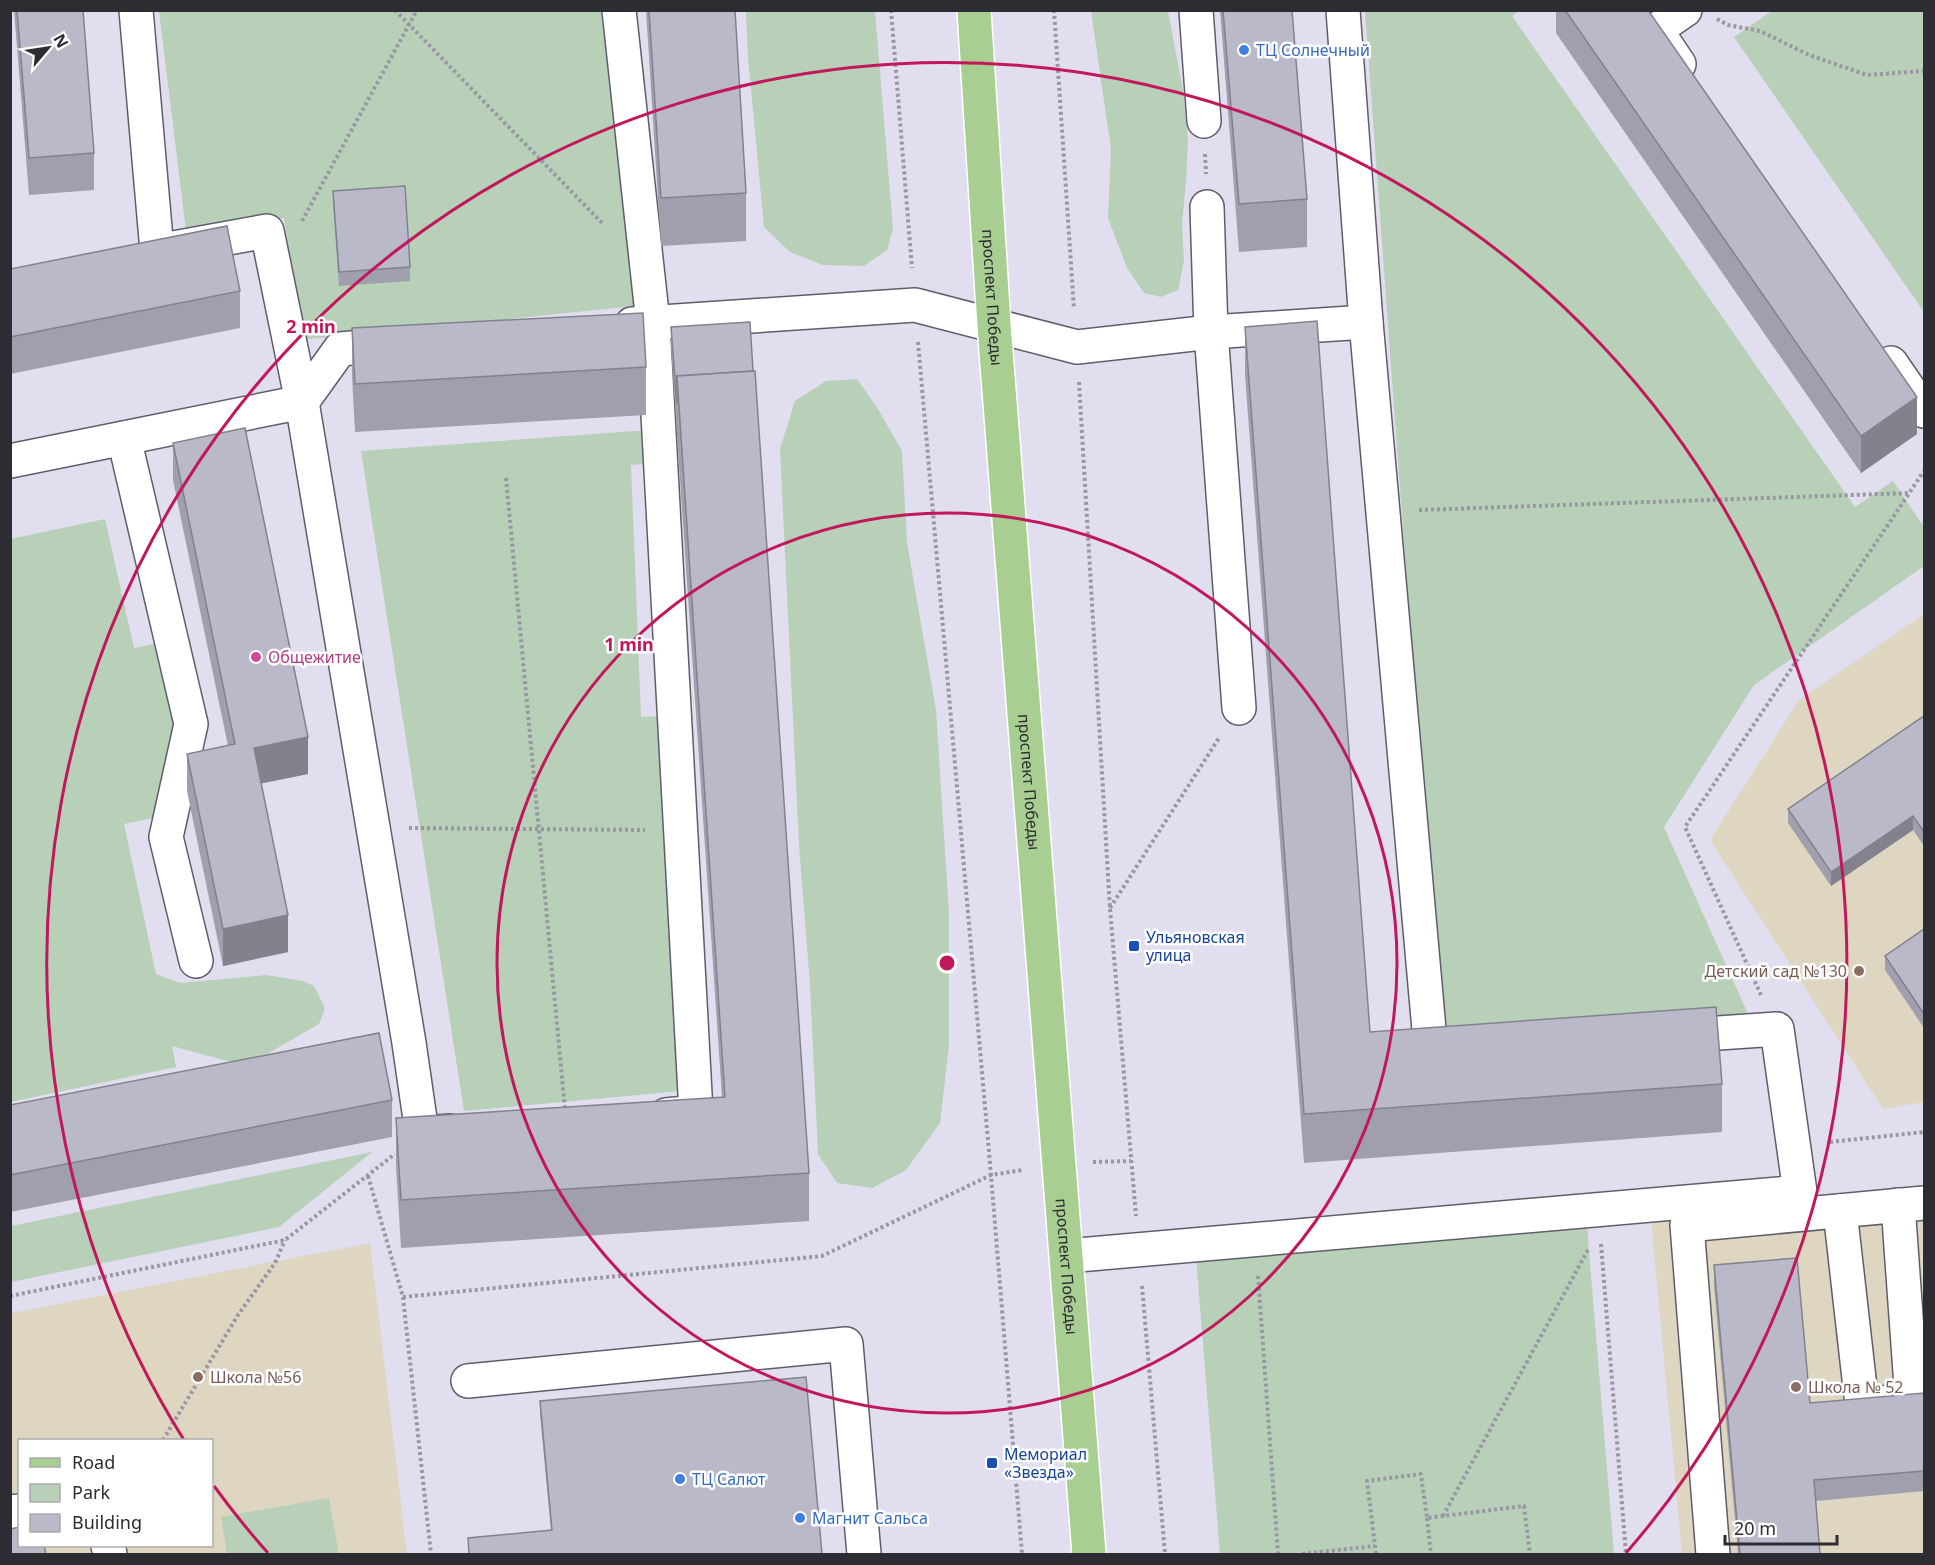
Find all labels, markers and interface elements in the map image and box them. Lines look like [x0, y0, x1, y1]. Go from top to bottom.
north arrow [18, 18, 78, 78]
text: N [48, 30, 74, 52]
place label: ТЦ Солнечный [1256, 39, 1370, 61]
marker: ТЦ Солнечный [1237, 43, 1251, 57]
street label: проспект Победы [977, 228, 1008, 367]
text: 2 min [286, 314, 336, 338]
text: 1 min [604, 632, 654, 656]
place label: Общежитие [268, 646, 361, 668]
marker: Общежитие [249, 650, 263, 664]
street label: проспект Победы [1013, 713, 1046, 851]
place label: Ульяновская улица [1146, 926, 1245, 966]
marker: Ульяновская улица [1127, 939, 1141, 953]
centre of rings [937, 953, 957, 973]
place label: Детский сад №130 [1705, 960, 1847, 982]
marker: Детский сад №130 [1852, 964, 1866, 978]
street label: проспект Победы [1051, 1197, 1083, 1336]
place label: Школа №56 [210, 1366, 301, 1388]
marker: Школа №56 [191, 1370, 205, 1384]
place label: Школа № 52 [1808, 1376, 1903, 1398]
marker: Школа № 52 [1789, 1380, 1803, 1394]
legend [18, 1439, 213, 1547]
place label: Мемориал «Звезда» [1004, 1443, 1087, 1483]
text: Road [72, 1450, 115, 1474]
marker: Мемориал «Звезда» [985, 1456, 999, 1470]
place label: ТЦ Салют [692, 1468, 766, 1490]
marker: ТЦ Салют [673, 1472, 687, 1486]
text: Park [72, 1480, 110, 1504]
place label: Магнит Сальса [812, 1507, 928, 1529]
scale bar [1725, 1508, 1838, 1546]
text: Building [72, 1510, 142, 1534]
marker: Магнит Сальса [793, 1511, 807, 1525]
text: 20 m [1734, 1516, 1776, 1540]

